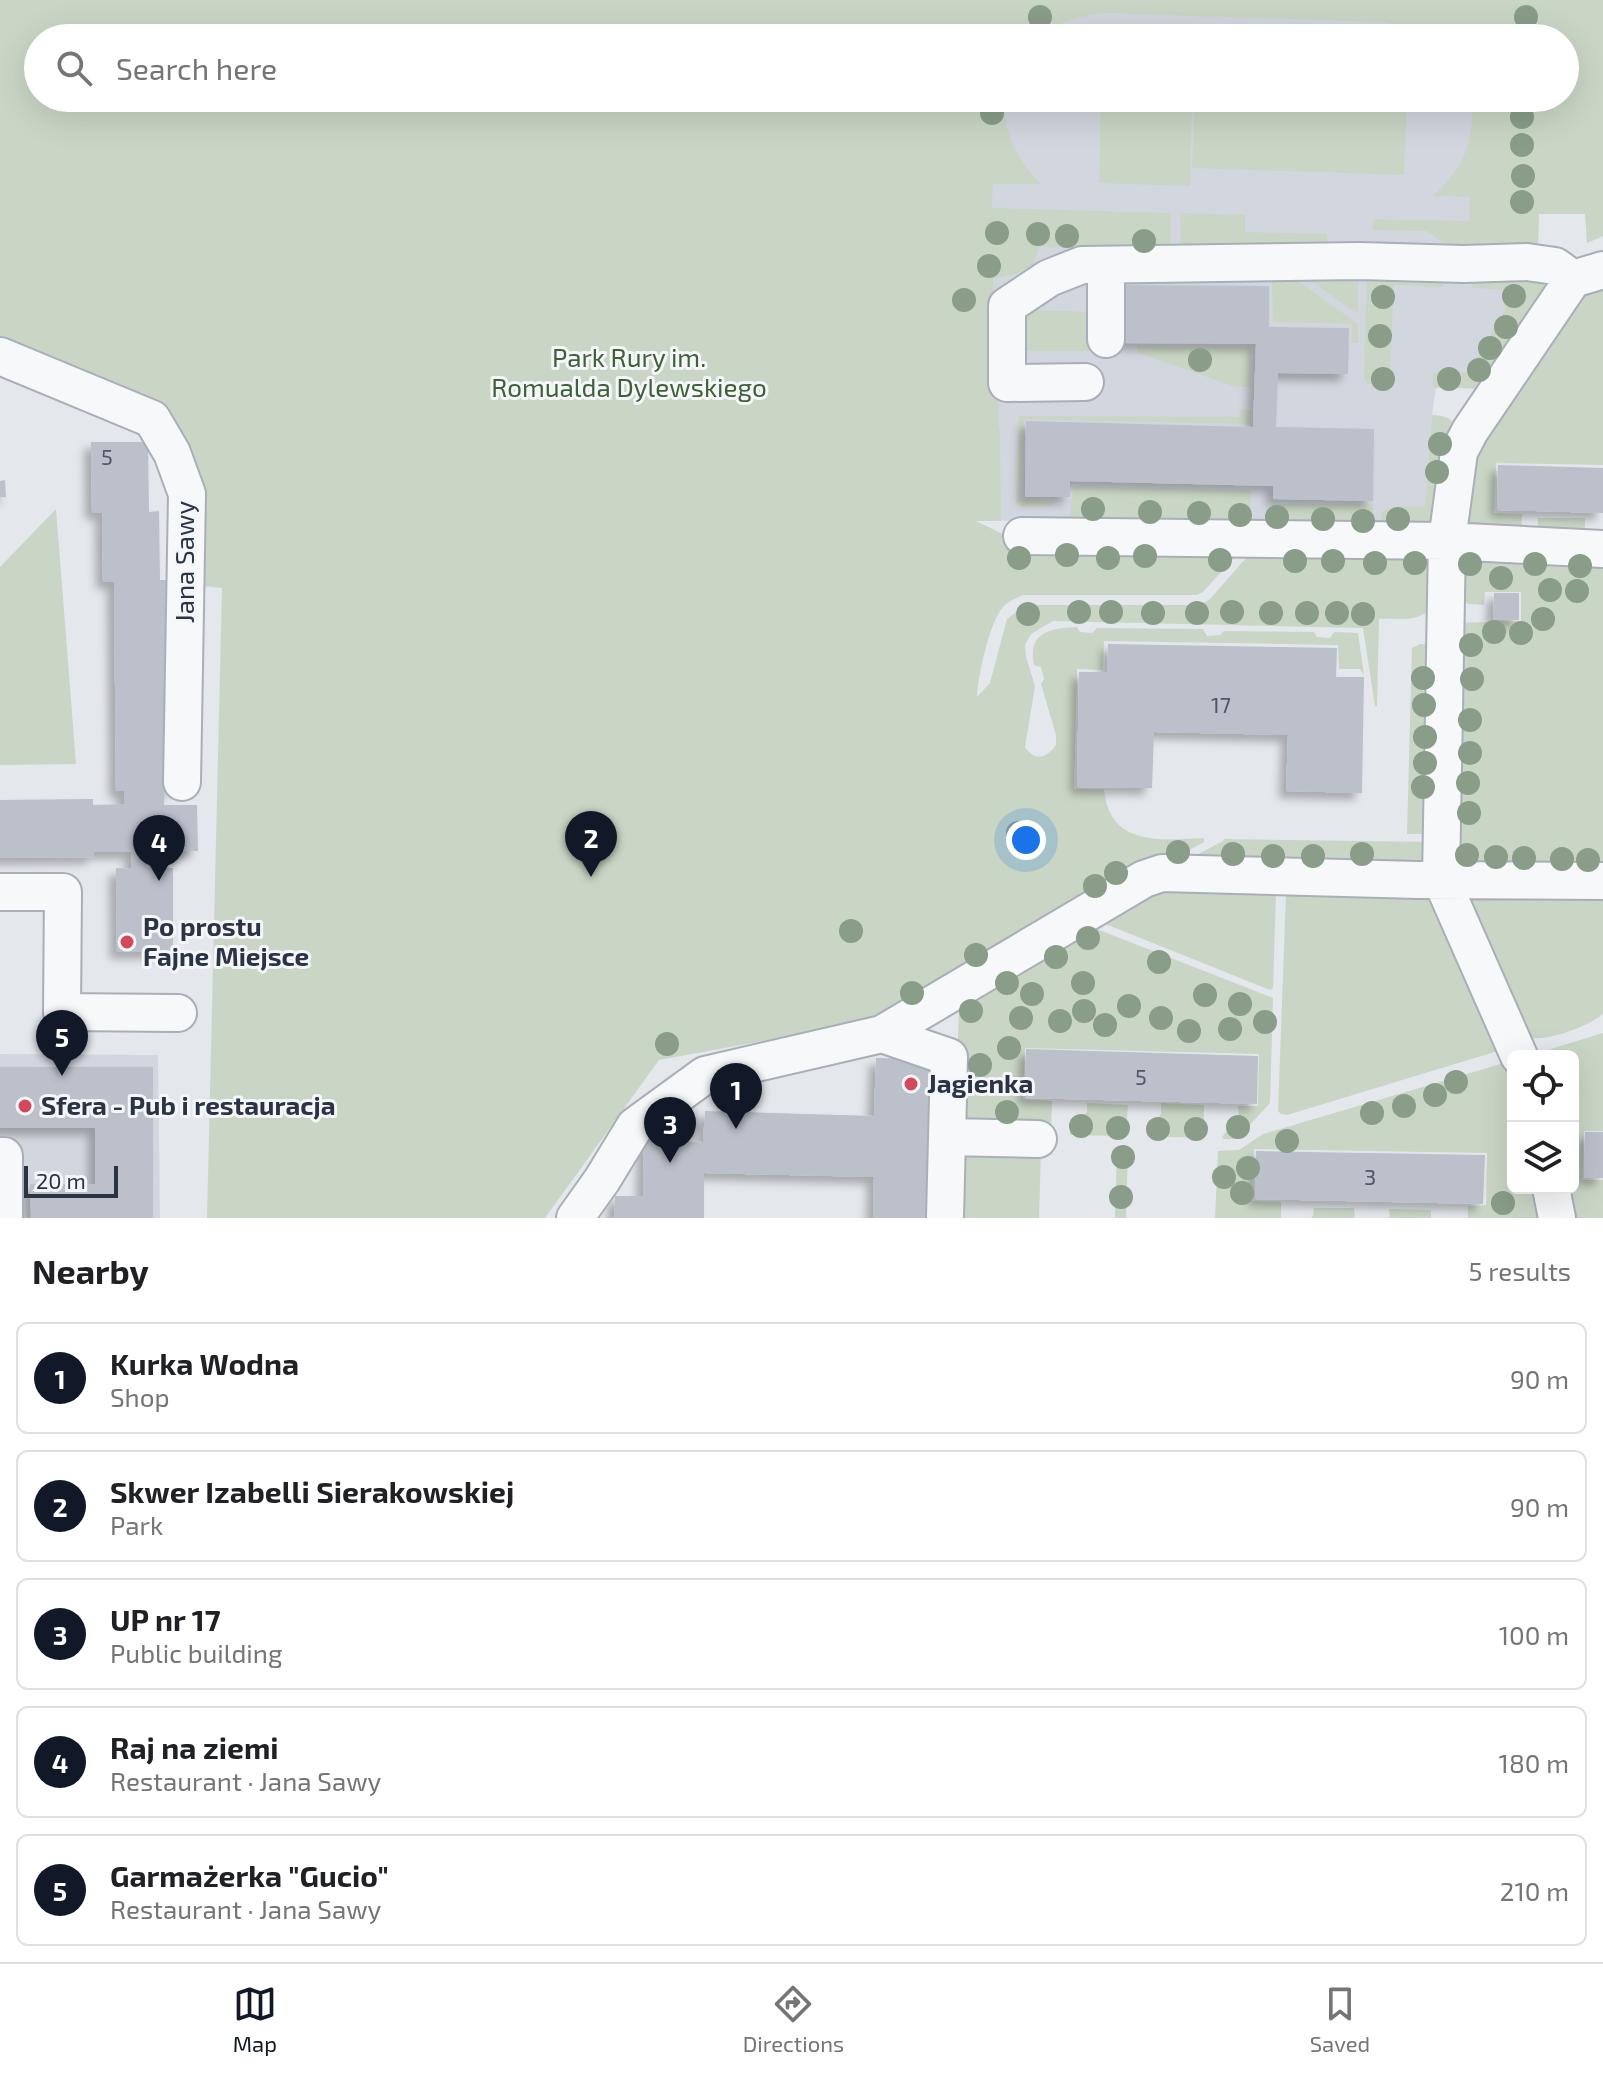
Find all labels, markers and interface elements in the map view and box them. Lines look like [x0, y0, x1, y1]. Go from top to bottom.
search box [24, 24, 1579, 112]
icon: search [52, 46, 96, 90]
text: Search here [116, 50, 277, 86]
park label: Park Rury im. Romualda Dylewskiego [491, 341, 767, 402]
house number: 5 [101, 443, 113, 469]
street label: Jana Sawy [168, 501, 199, 623]
house number: 17 [1211, 691, 1231, 717]
pin: 2 [565, 811, 617, 877]
pin: 4 [133, 815, 185, 881]
your location [1006, 820, 1046, 860]
place label: Po prostu Fajne Miejsce [143, 910, 309, 971]
marker: Po prostu Fajne Miejsce [118, 933, 136, 951]
pin: 5 [36, 1010, 88, 1076]
map controls [1507, 1050, 1579, 1194]
button: locate [1507, 1050, 1579, 1122]
pin: 1 [710, 1063, 762, 1129]
house number: 5 [1135, 1063, 1147, 1089]
place label: Jagienka [927, 1067, 1033, 1098]
marker: Jagienka [902, 1075, 920, 1093]
place label: Sfera - Pub i restauracja [41, 1089, 336, 1120]
marker: Sfera - Pub i restauracja [16, 1097, 34, 1115]
pin: 3 [644, 1097, 696, 1163]
button: layers [1507, 1122, 1579, 1194]
scale bar [24, 1162, 118, 1198]
house number: 3 [1364, 1163, 1376, 1189]
text: 20 m [36, 1167, 86, 1193]
text: Nearby [32, 1250, 149, 1291]
text: 5 results [1469, 1255, 1571, 1286]
text: Kurka Wodna [110, 1345, 299, 1381]
text: 1 [54, 1363, 66, 1394]
text: 90 m [1510, 1363, 1569, 1394]
text: Shop [110, 1381, 170, 1412]
text: Skwer Izabelli Sierakowskiej [110, 1473, 514, 1509]
text: 2 [52, 1491, 68, 1522]
text: 90 m [1510, 1491, 1569, 1522]
text: Park [110, 1509, 163, 1540]
text: UP nr 17 [110, 1601, 221, 1637]
text: 3 [53, 1619, 67, 1650]
text: 100 m [1499, 1619, 1569, 1650]
text: Public building [110, 1637, 282, 1668]
text: Raj na ziemi [110, 1729, 279, 1765]
text: 4 [52, 1747, 68, 1778]
text: 180 m [1499, 1747, 1569, 1778]
text: Restaurant · Jana Sawy [110, 1765, 381, 1796]
text: Garmażerka "Gucio" [110, 1857, 389, 1893]
text: 5 [53, 1875, 67, 1906]
text: 210 m [1500, 1875, 1569, 1906]
text: Restaurant · Jana Sawy [110, 1893, 381, 1924]
tab: Map [233, 1982, 277, 2056]
tab: Directions [743, 1982, 844, 2056]
tab: Saved [1310, 1982, 1370, 2056]

